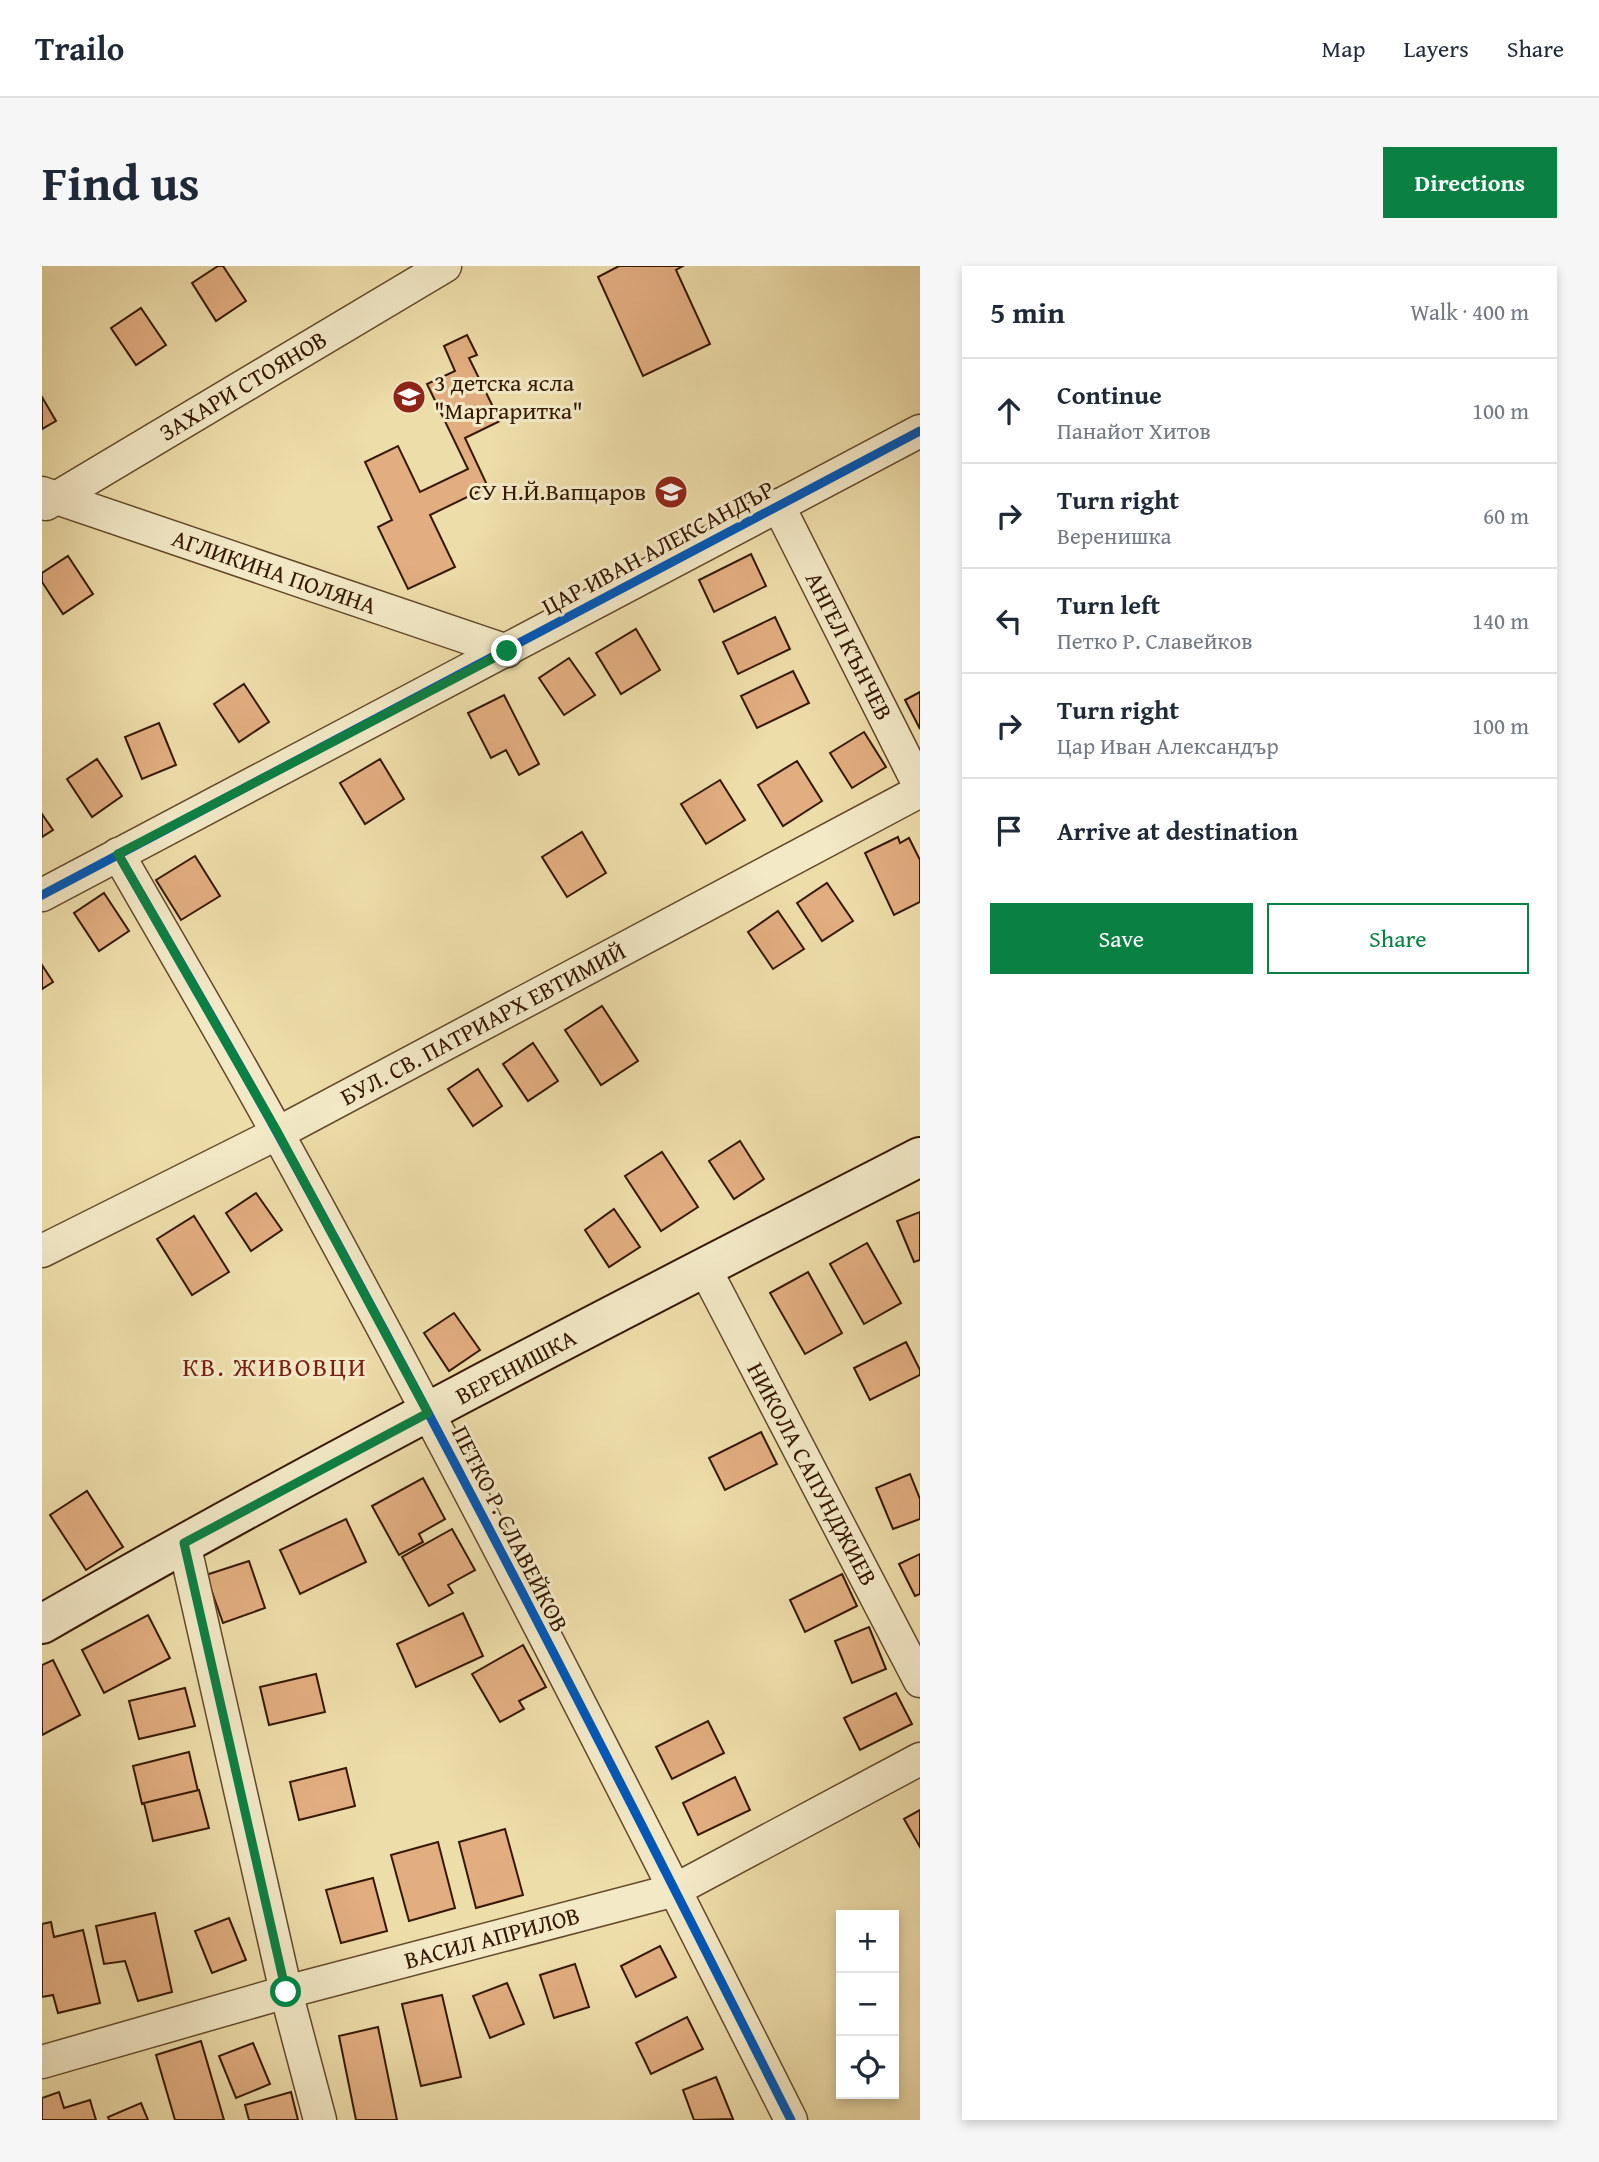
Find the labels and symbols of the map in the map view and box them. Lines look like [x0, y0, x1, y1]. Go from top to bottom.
street label: ЗАХАРИ СТОЯНОВ [152, 322, 333, 450]
place label: 3 детска ясла "Маргаритка" [434, 365, 583, 428]
school or university icon: 3 детска ясла "Маргаритка" [390, 378, 428, 416]
street label: ЦАР ИВАН АЛЕКСАНДЪР [535, 471, 780, 624]
school or university icon: СУ Н.Й.Вапцаров [652, 473, 690, 511]
place label: СУ Н.Й.Вапцаров [469, 474, 646, 509]
street label: АГЛИКИНА ПОЛЯНА [167, 520, 382, 623]
street label: АНГЕЛ КЪНЧЕВ [797, 565, 902, 726]
route end [491, 635, 522, 666]
street label: БУЛ. СВ. ПАТРИАРХ ЕВТИМИЙ [334, 933, 632, 1114]
street label: ВЕРЕНИШКА [449, 1320, 583, 1413]
district label: КВ. ЖИВОВЦИ [183, 1347, 367, 1386]
street label: НИКОЛА САПУНДЖИЕВ [739, 1356, 886, 1592]
street label: ПЕТКО Р. СЛАВЕЙКОВ [443, 1420, 578, 1638]
street label: ВАСИЛ АПРИЛОВ [400, 1897, 584, 1978]
route start [270, 1976, 301, 2007]

